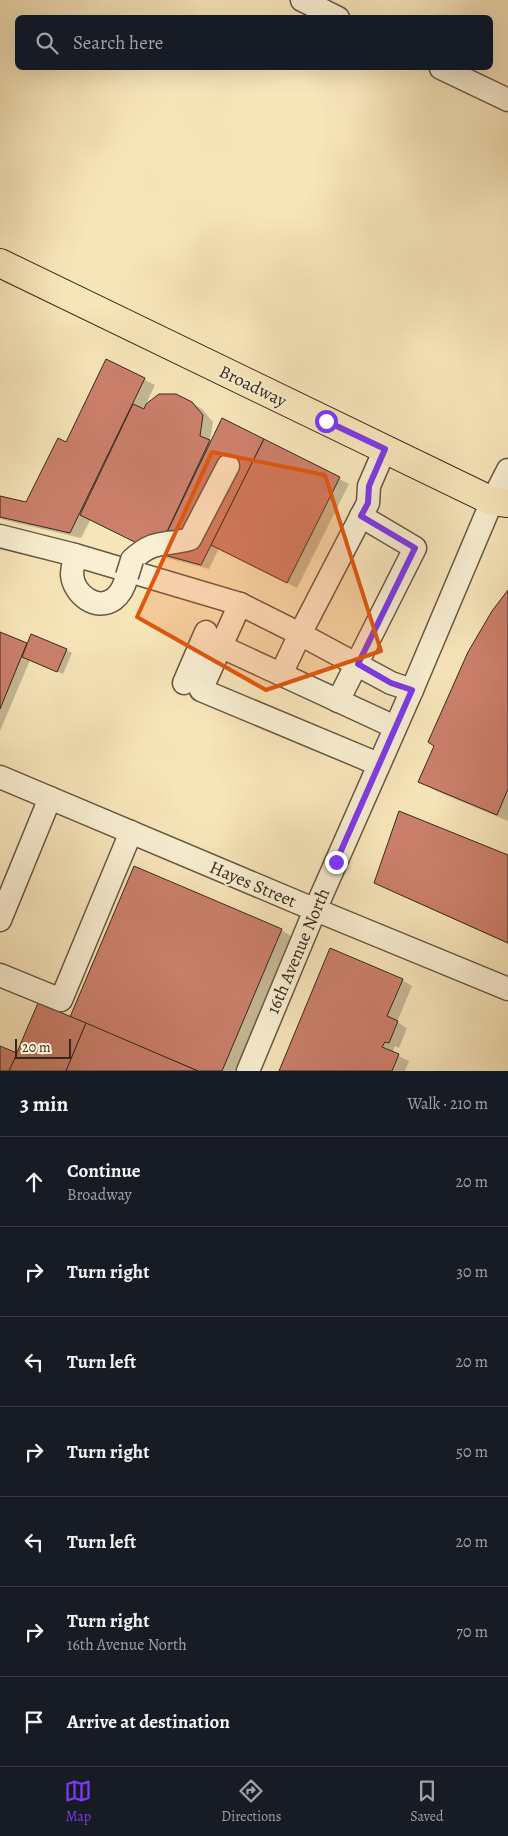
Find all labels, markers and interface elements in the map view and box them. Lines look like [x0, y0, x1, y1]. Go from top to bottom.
search box [15, 15, 493, 70]
icon: search [33, 29, 61, 57]
text: Search here [73, 30, 163, 56]
street label: Broadway [215, 359, 292, 413]
route start [315, 410, 338, 433]
route end [325, 851, 348, 874]
street label: Hayes Street [206, 855, 300, 913]
street label: 16th Avenue North [261, 884, 336, 1018]
scale bar [15, 1036, 71, 1059]
text: 20 m [22, 1038, 51, 1057]
text: 3 min [20, 1090, 68, 1118]
text: Walk · 210 m [407, 1093, 488, 1115]
text: Continue [67, 1158, 141, 1184]
icon: ahead [20, 1168, 48, 1196]
text: 20 m [455, 1171, 488, 1193]
text: Broadway [67, 1184, 132, 1206]
icon: right [20, 1258, 48, 1286]
text: Turn right [67, 1259, 149, 1285]
text: 30 m [456, 1261, 488, 1283]
icon: left [20, 1348, 48, 1376]
text: Turn left [67, 1349, 136, 1375]
text: 20 m [455, 1351, 488, 1373]
icon: right [20, 1438, 48, 1466]
text: Turn right [67, 1439, 149, 1465]
text: 50 m [456, 1441, 488, 1463]
icon: left [20, 1528, 48, 1556]
text: Turn left [67, 1529, 136, 1555]
text: 20 m [455, 1531, 488, 1553]
text: Turn right [67, 1608, 149, 1634]
icon: right [20, 1618, 48, 1646]
text: 70 m [456, 1621, 488, 1643]
text: 16th Avenue North [67, 1634, 187, 1656]
icon: arrive [20, 1708, 48, 1736]
text: Arrive at destination [67, 1709, 230, 1735]
tab: Map [64, 1777, 92, 1826]
tab: Directions [221, 1777, 281, 1826]
tab: Saved [410, 1777, 444, 1826]

